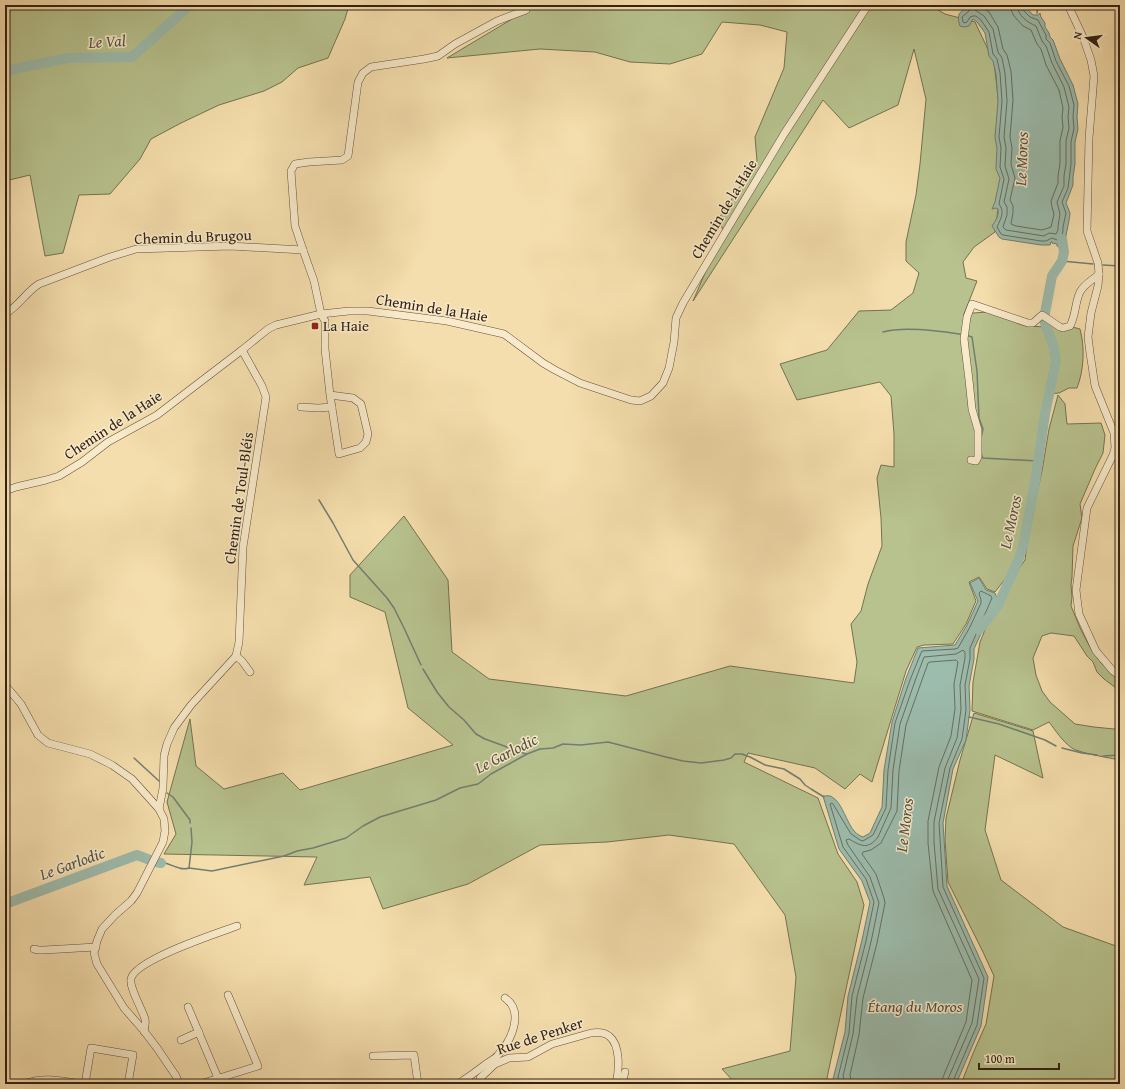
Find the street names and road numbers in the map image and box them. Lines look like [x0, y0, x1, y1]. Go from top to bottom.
street label: Chemin de la Haie [685, 155, 762, 263]
street label: Chemin du Brugou [134, 224, 253, 249]
street label: Chemin de la Haie [375, 288, 490, 327]
street label: Chemin de la Haie [60, 385, 166, 464]
street label: Chemin de Toul-Bléis [219, 431, 258, 565]
street label: Rue de Penker [494, 1012, 586, 1059]

